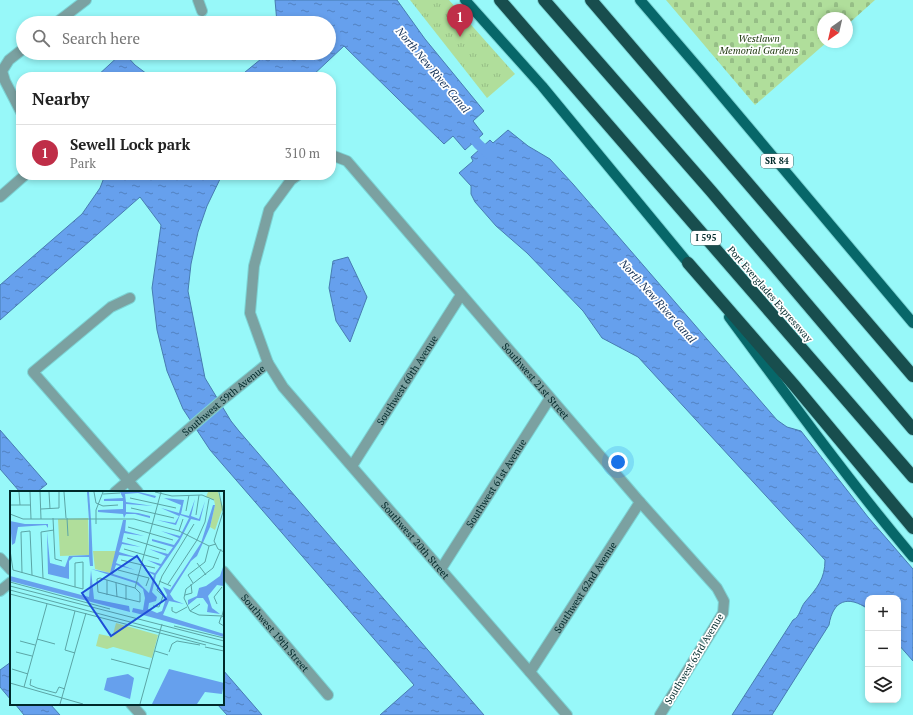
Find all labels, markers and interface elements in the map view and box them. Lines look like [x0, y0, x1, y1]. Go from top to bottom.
pin: 1 [447, 4, 473, 37]
north arrow [817, 12, 853, 48]
search box [16, 16, 336, 60]
water label: North New River Canal [392, 23, 473, 116]
icon: search [30, 27, 52, 49]
text: Search here [62, 28, 140, 48]
park label: Westlawn Memorial Gardens [719, 32, 798, 57]
text: Nearby [32, 87, 90, 110]
text: Sewell Lock park [70, 134, 190, 154]
text: 1 [41, 144, 49, 162]
text: 310 m [285, 144, 320, 162]
text: Park [70, 154, 96, 172]
road number: SR 84 [761, 154, 793, 168]
road number: I 595 [691, 231, 721, 245]
street label: Port Everglades Expressway [725, 243, 816, 345]
water label: North New River Canal [616, 256, 699, 346]
street label: Southwest 60th Avenue [373, 333, 440, 427]
street label: Southwest 21st Street [499, 340, 573, 422]
street label: Southwest 59th Avenue [179, 362, 267, 439]
street label: Southwest 61st Avenue [463, 436, 529, 530]
your location [608, 452, 628, 472]
inset map [10, 491, 224, 705]
street label: Southwest 20th Street [379, 499, 453, 582]
street label: Southwest 62nd Avenue [551, 539, 619, 635]
street label: Southwest 19th Street [239, 591, 312, 675]
map controls [865, 595, 901, 703]
button: + [865, 595, 901, 631]
street label: Southwest 63rd Avenue [662, 611, 726, 707]
button: − [865, 631, 901, 667]
button: layers [865, 667, 901, 703]

